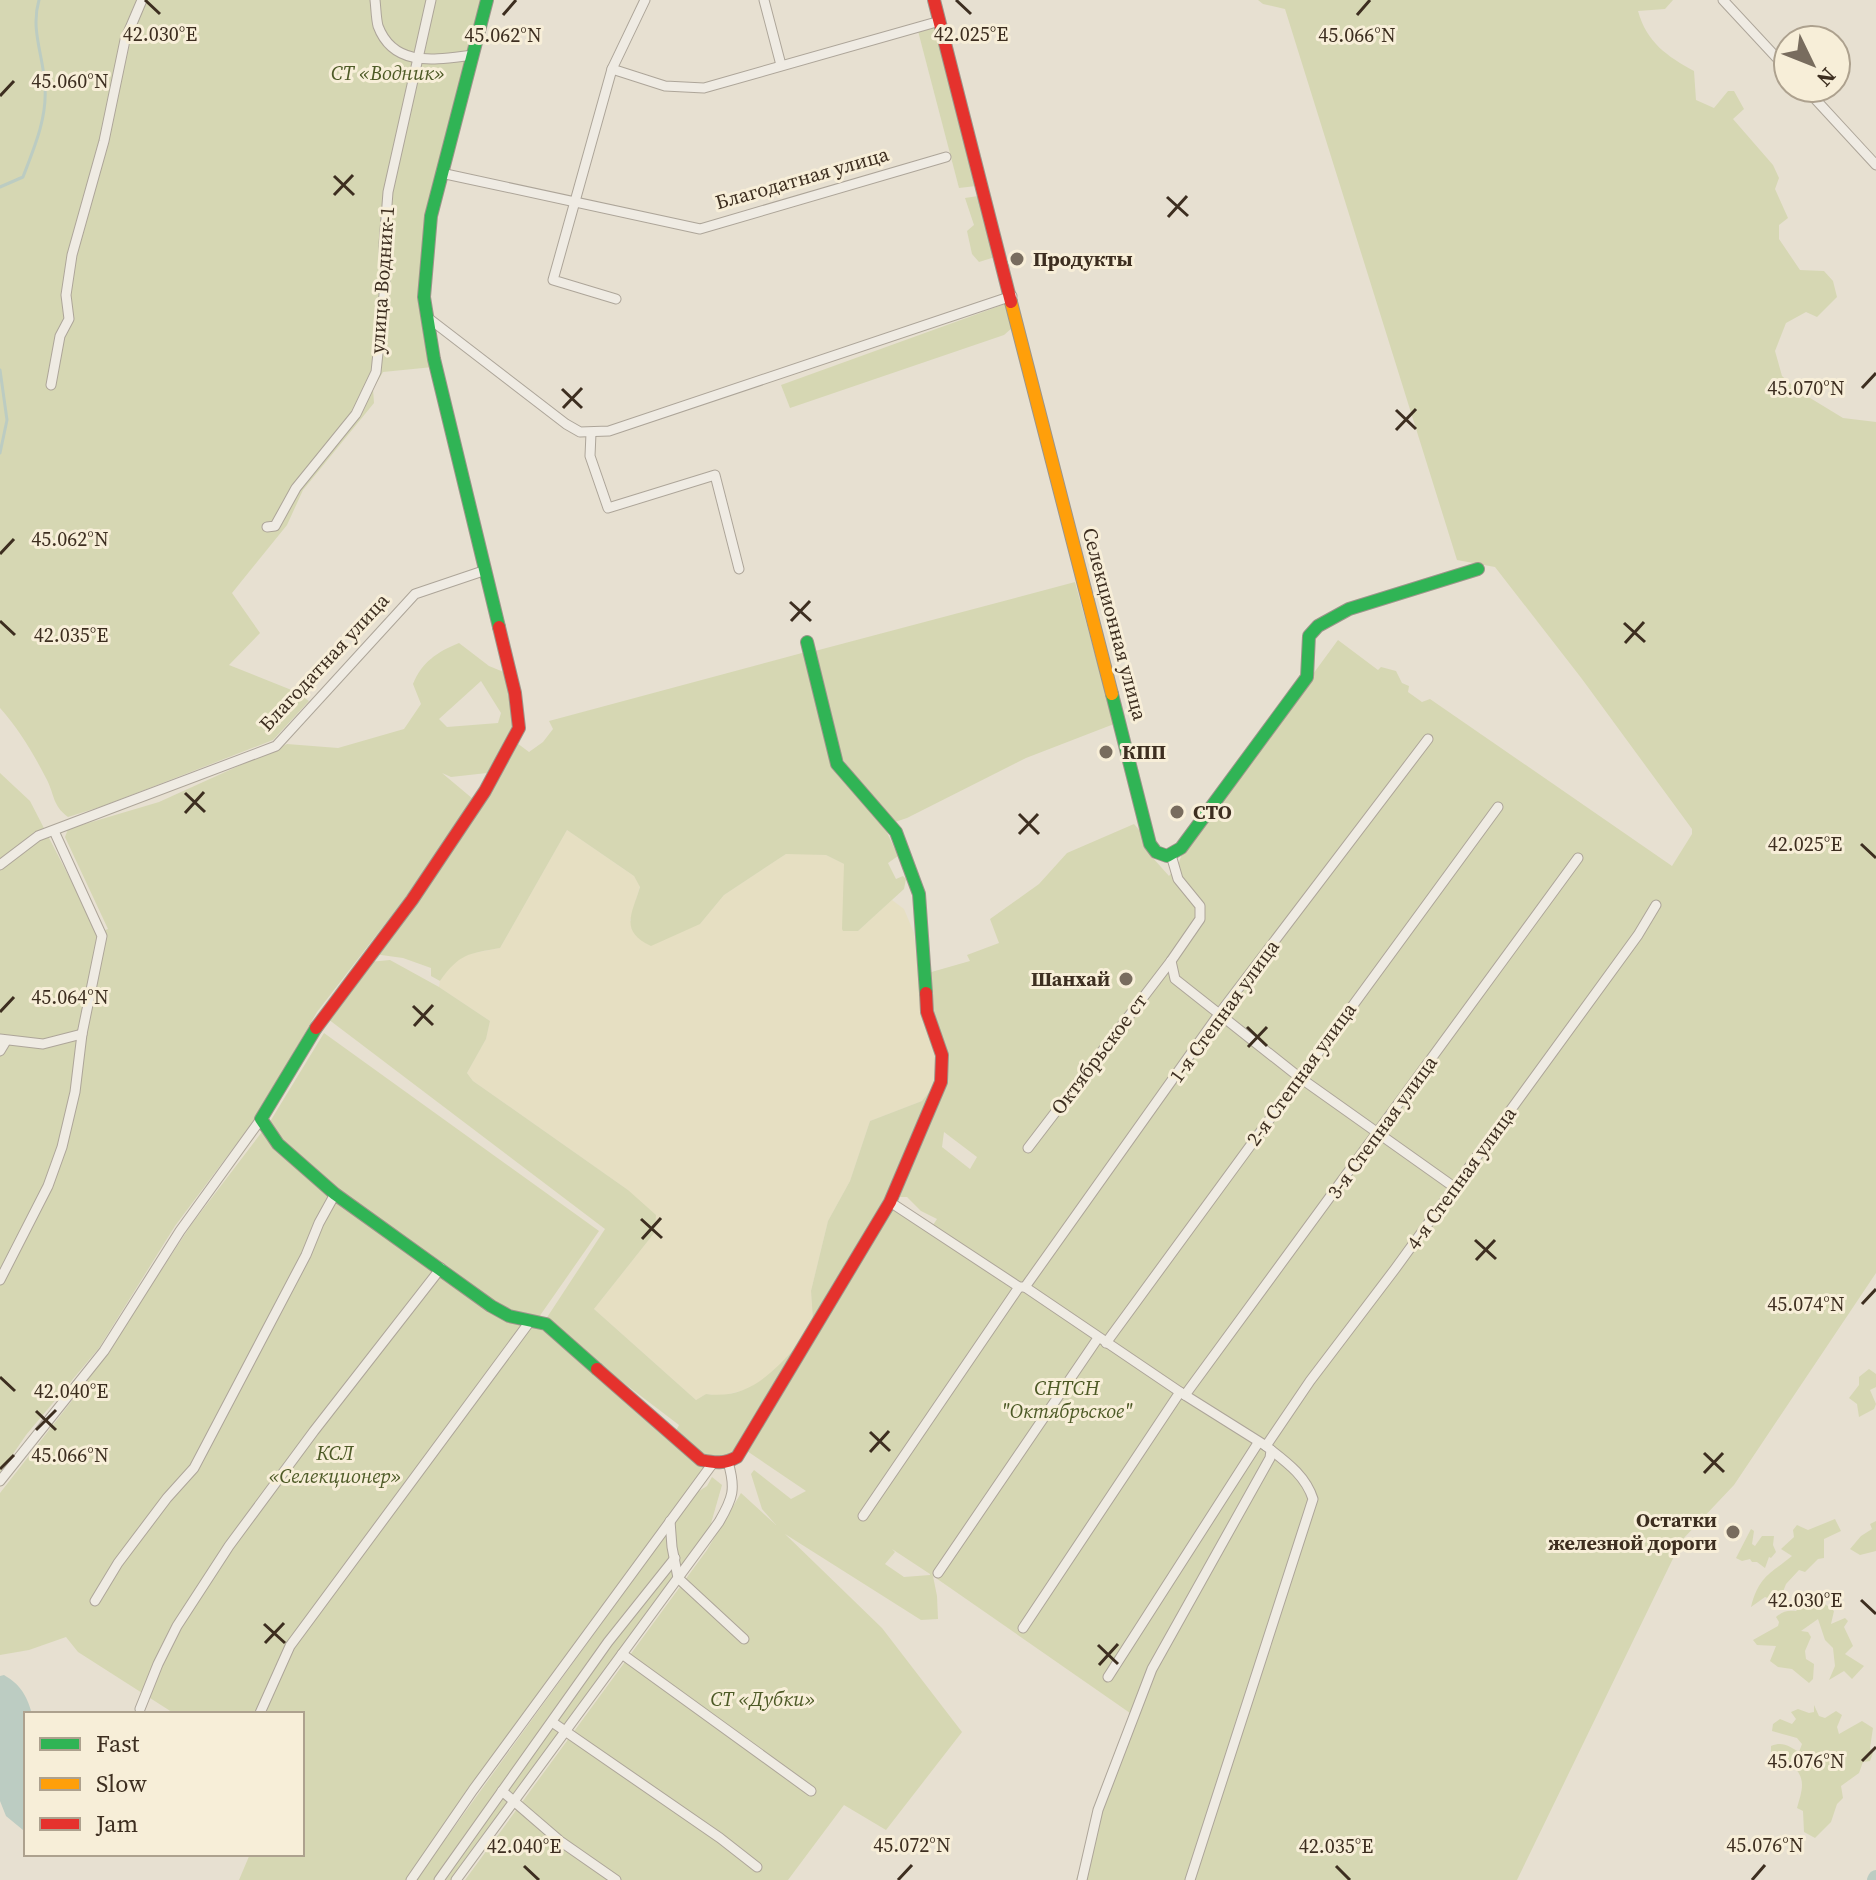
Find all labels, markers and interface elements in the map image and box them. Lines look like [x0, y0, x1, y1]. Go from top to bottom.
text: 42.030°E [123, 20, 197, 48]
text: 42.025°E [934, 20, 1008, 48]
text: 45.062°N [464, 21, 542, 49]
text: 45.066°N [1318, 21, 1396, 49]
north arrow [1772, 24, 1852, 104]
park label: СТ «Водник» [331, 59, 445, 87]
text: N [1810, 62, 1843, 94]
text: 45.060°N [31, 67, 109, 95]
street label: Благодатная улица [712, 140, 893, 216]
street label: улица Водник-1 [363, 205, 401, 355]
place label: Продукты [1033, 245, 1133, 273]
marker: Продукты [1008, 250, 1026, 268]
text: 45.070°N [1767, 374, 1845, 402]
text: 45.062°N [31, 525, 109, 553]
street label: Селекционная улица [1076, 525, 1154, 724]
street label: Благодатная улица [253, 586, 396, 737]
text: 42.035°E [34, 621, 108, 649]
place label: КПП [1122, 738, 1166, 766]
marker: КПП [1097, 743, 1115, 761]
place label: СТО [1193, 798, 1232, 826]
marker: СТО [1168, 803, 1186, 821]
text: 42.025°E [1768, 830, 1842, 858]
street label: 1-я Степная улица [1162, 933, 1286, 1088]
place label: Шанхай [1031, 965, 1110, 993]
marker: Шанхай [1117, 970, 1135, 988]
text: 45.064°N [31, 983, 109, 1011]
street label: Октябрьское ст [1044, 987, 1154, 1120]
street label: 2-я Степная улица [1239, 996, 1363, 1151]
street label: 3-я Степная улица [1320, 1049, 1444, 1204]
street label: 4-я Степная улица [1399, 1100, 1523, 1255]
text: 45.074°N [1767, 1290, 1845, 1318]
park label: СНТСН "Октябрьское" [1001, 1374, 1133, 1425]
text: 42.040°E [34, 1377, 108, 1405]
park label: КСЛ «Селекционер» [268, 1439, 402, 1490]
text: 45.066°N [31, 1441, 109, 1469]
place label: Остатки железной дороги [1548, 1506, 1717, 1557]
marker: Остатки железной дороги [1724, 1523, 1742, 1541]
text: 42.030°E [1768, 1586, 1842, 1614]
park label: СТ «Дубки» [710, 1685, 816, 1713]
legend [24, 1712, 304, 1856]
text: Fast [96, 1727, 140, 1760]
text: 45.076°N [1767, 1747, 1845, 1775]
text: Slow [96, 1767, 147, 1800]
text: Jam [95, 1807, 138, 1840]
text: 45.072°N [873, 1831, 951, 1859]
text: 45.076°N [1726, 1831, 1804, 1859]
text: 42.040°E [487, 1832, 561, 1860]
text: 42.035°E [1299, 1832, 1373, 1860]

